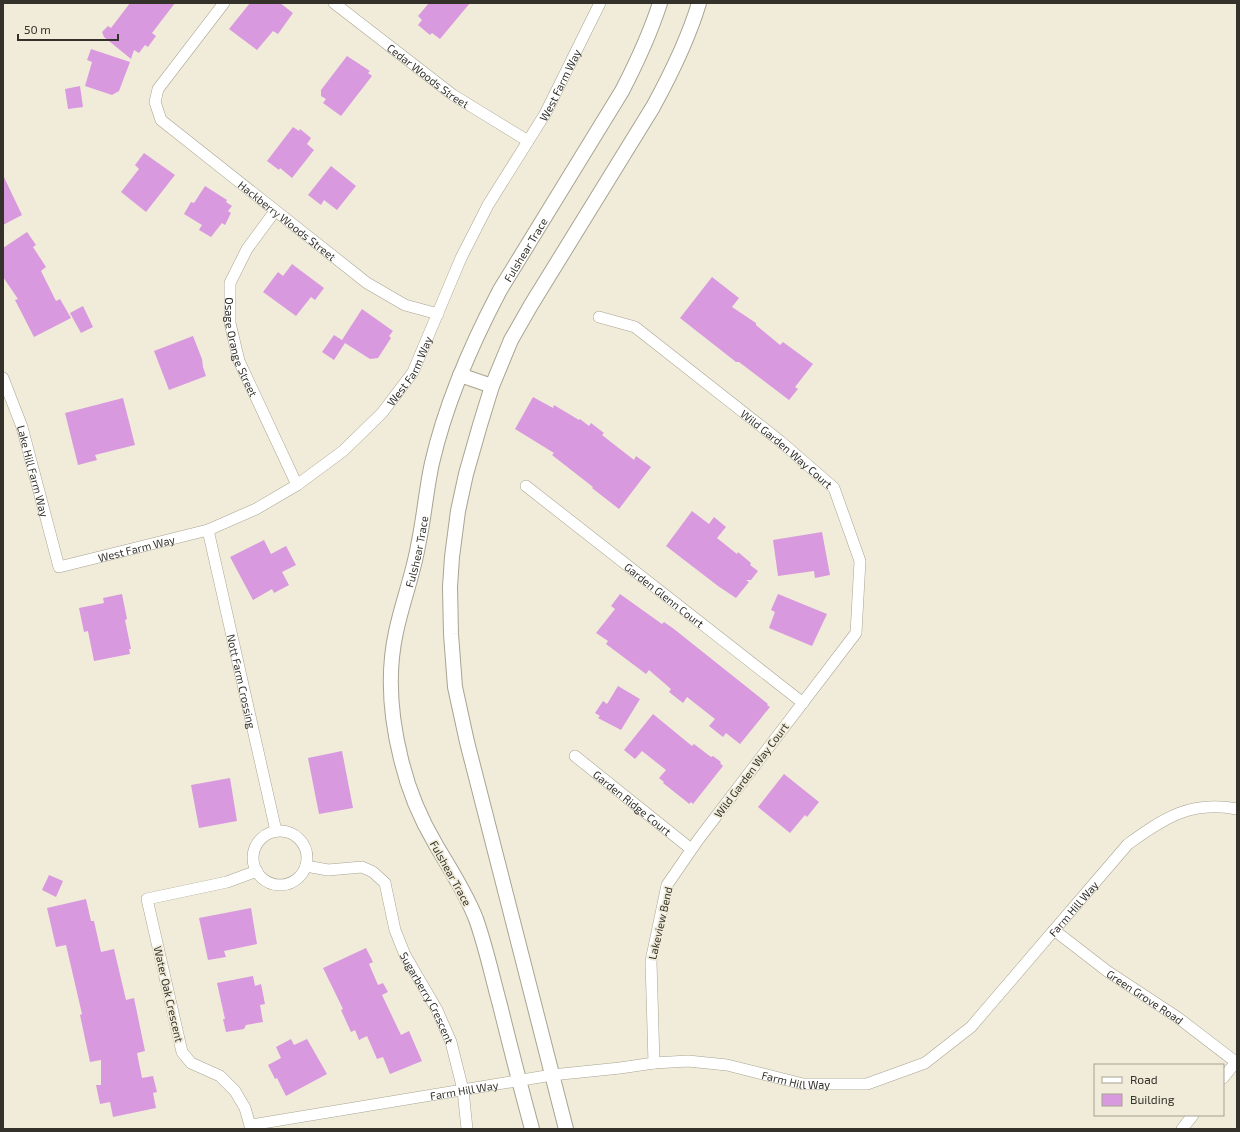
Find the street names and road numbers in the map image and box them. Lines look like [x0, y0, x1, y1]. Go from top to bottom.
street label: Cedar Woods Street [385, 40, 472, 110]
street label: West Farm Way [536, 46, 583, 123]
street label: Hackberry Woods Street [236, 177, 339, 263]
street label: Fulshear Trace [500, 215, 550, 284]
street label: Osage Orange Street [224, 297, 261, 398]
street label: West Farm Way [384, 334, 434, 408]
street label: Wild Garden Way Court [739, 407, 835, 490]
street label: Lake Hill Farm Way [15, 424, 52, 519]
street label: Fulshear Trace [402, 515, 430, 589]
street label: West Farm Way [97, 532, 176, 564]
street label: Garden Glenn Court [622, 559, 707, 630]
street label: Nott Farm Crossing [225, 633, 259, 730]
street label: Wild Garden Way Court [711, 720, 791, 820]
street label: Garden Ridge Court [591, 767, 674, 837]
street label: Fulshear Trace [428, 838, 474, 908]
street label: Farm Hill Way [1045, 878, 1100, 939]
street label: Lakeview Bend [645, 885, 675, 961]
street label: Water Oak Crescent [152, 945, 186, 1043]
street label: Sugarberry Crescent [398, 949, 457, 1045]
street label: Green Grove Road [1105, 966, 1186, 1026]
street label: Farm Hill Way [761, 1068, 830, 1091]
street label: Farm Hill Way [429, 1078, 499, 1102]

